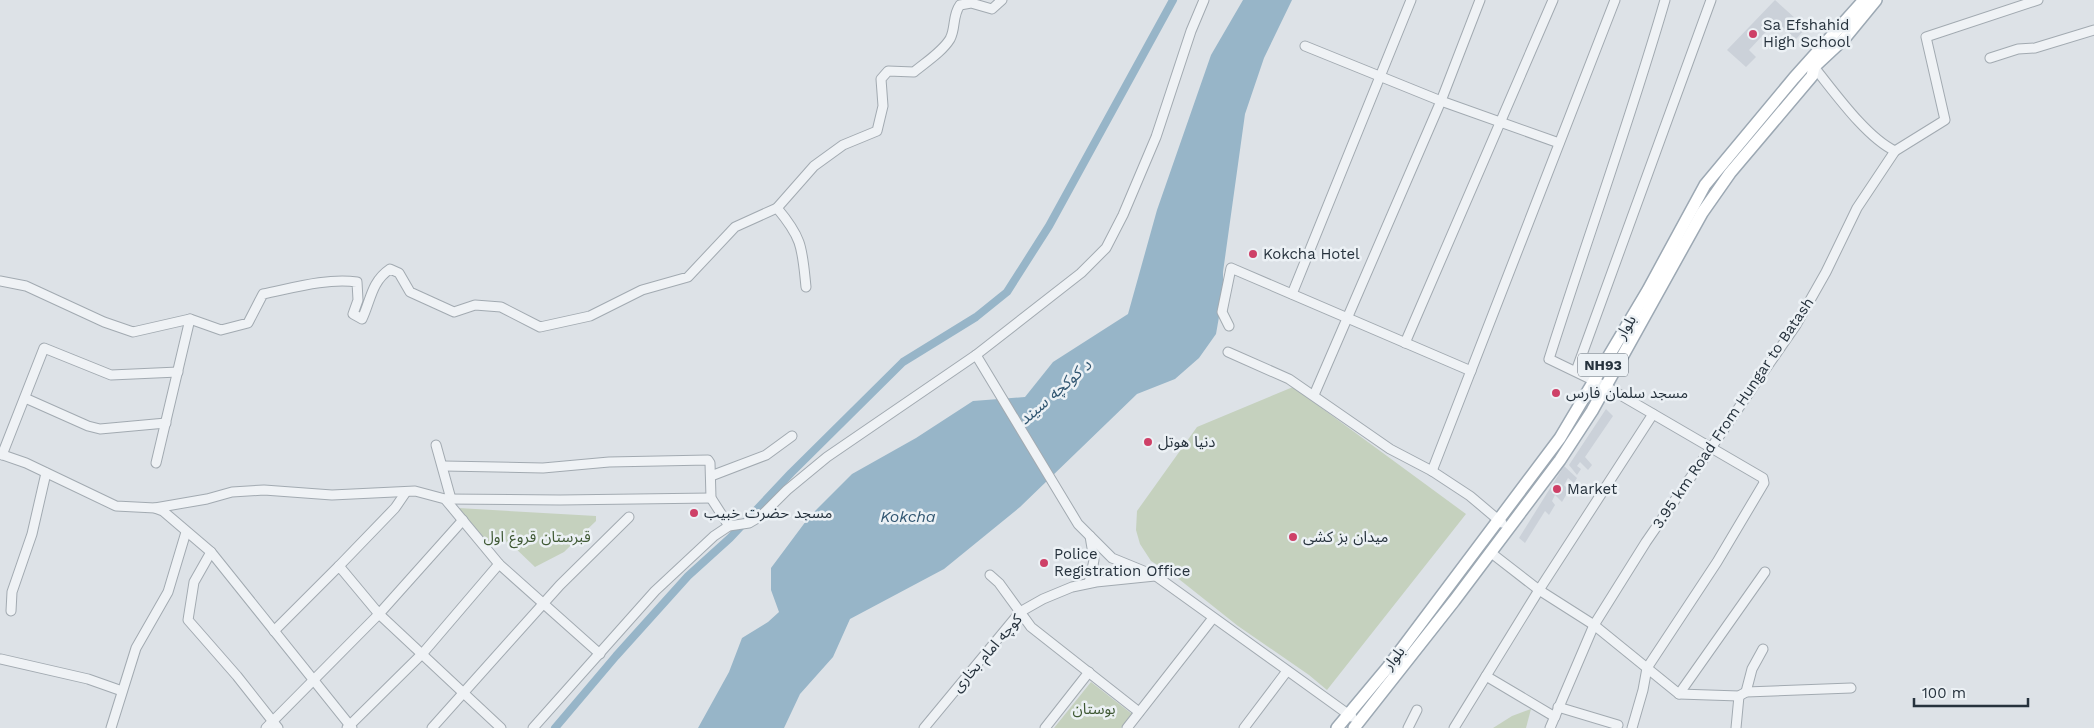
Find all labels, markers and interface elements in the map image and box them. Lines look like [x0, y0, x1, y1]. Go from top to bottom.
place label: Sa Efshahid High School [1763, 16, 1851, 51]
marker: Sa Efshahid High School [1747, 28, 1759, 40]
place label: Kokcha Hotel [1263, 245, 1360, 263]
marker: Kokcha Hotel [1247, 248, 1259, 260]
street label: 3.95 km Road From Hungar to Batash [1649, 294, 1817, 532]
street label: بلوار [1611, 312, 1640, 343]
road number: NH93 [1578, 354, 1628, 376]
water label: د کوکچه سیند [1015, 355, 1096, 429]
place label: مسجد سلمان فارس [1566, 384, 1688, 402]
marker: مسجد سلمان فارس [1550, 387, 1562, 399]
place label: دنیا هوتل [1158, 433, 1215, 451]
marker: دنیا هوتل [1142, 436, 1154, 448]
place label: Market [1567, 480, 1618, 498]
marker: Market [1551, 483, 1563, 495]
place label: مسجد حضرت خبیب [704, 504, 832, 522]
marker: مسجد حضرت خبیب [688, 507, 700, 519]
water label: Kokcha [880, 507, 936, 526]
park label: قبرستان قروغ اول [483, 528, 591, 549]
place label: میدان بز کشی [1303, 528, 1388, 546]
marker: میدان بز کشی [1287, 531, 1299, 543]
place label: Police Registration Office [1054, 545, 1190, 580]
marker: Police Registration Office [1038, 557, 1050, 569]
street label: کوچه امام بخاری [948, 610, 1028, 697]
street label: بلوار [1379, 643, 1409, 674]
scale bar [1914, 676, 2028, 708]
text: 100 m [1922, 684, 1966, 702]
park label: بوستان [1072, 700, 1116, 718]

